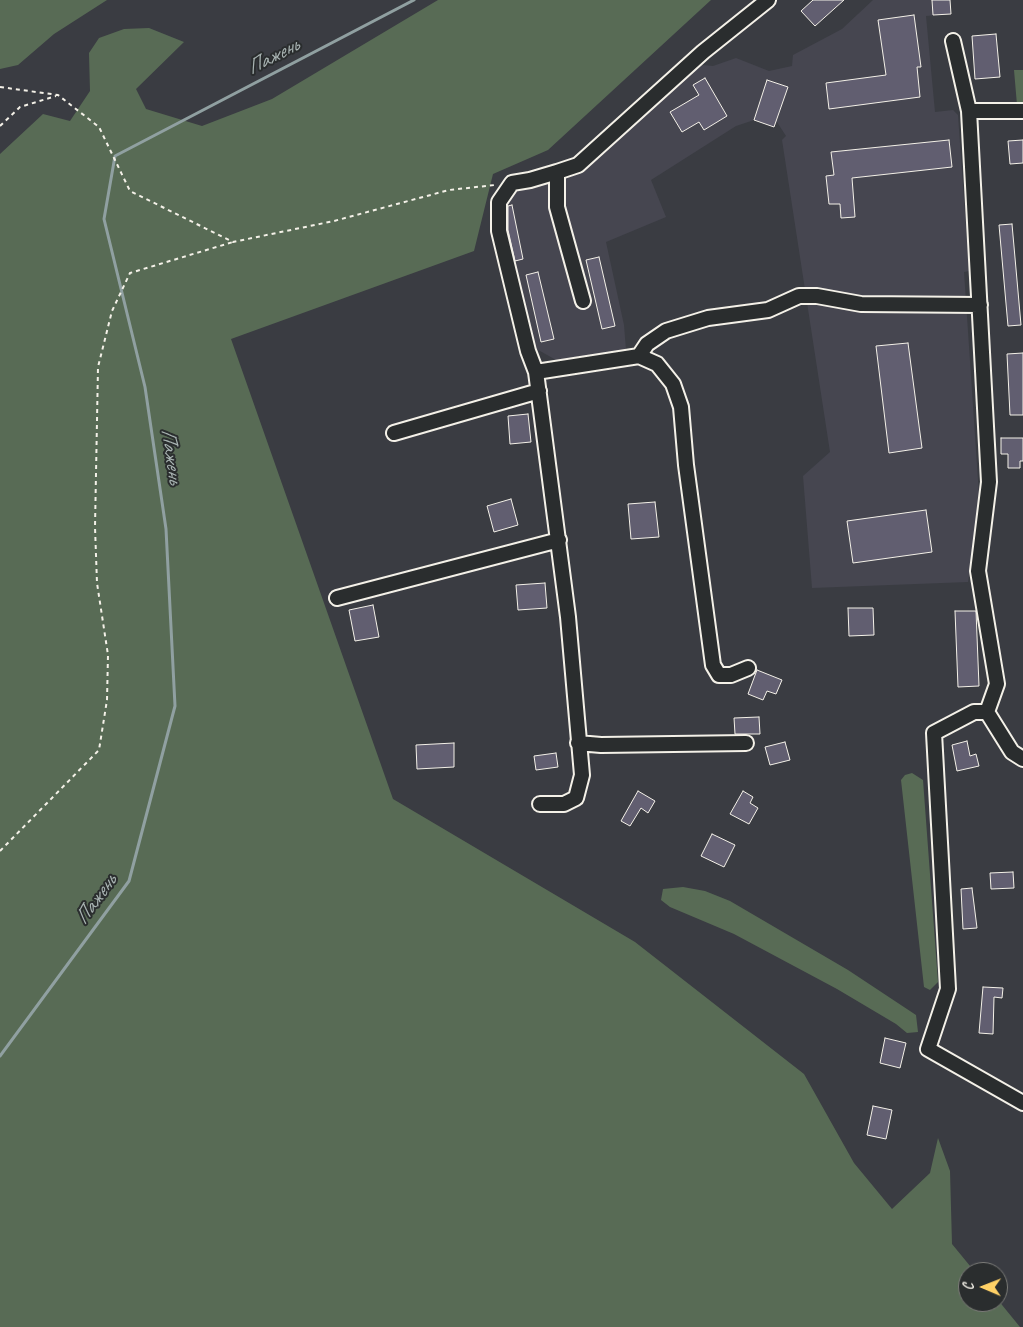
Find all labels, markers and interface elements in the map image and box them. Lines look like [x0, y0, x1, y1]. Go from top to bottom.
water label: Пажень [243, 33, 303, 81]
water label: Пажень [155, 427, 187, 485]
water label: Пажень [70, 870, 122, 930]
north arrow [958, 1262, 1008, 1312]
text: С [960, 1283, 977, 1290]

